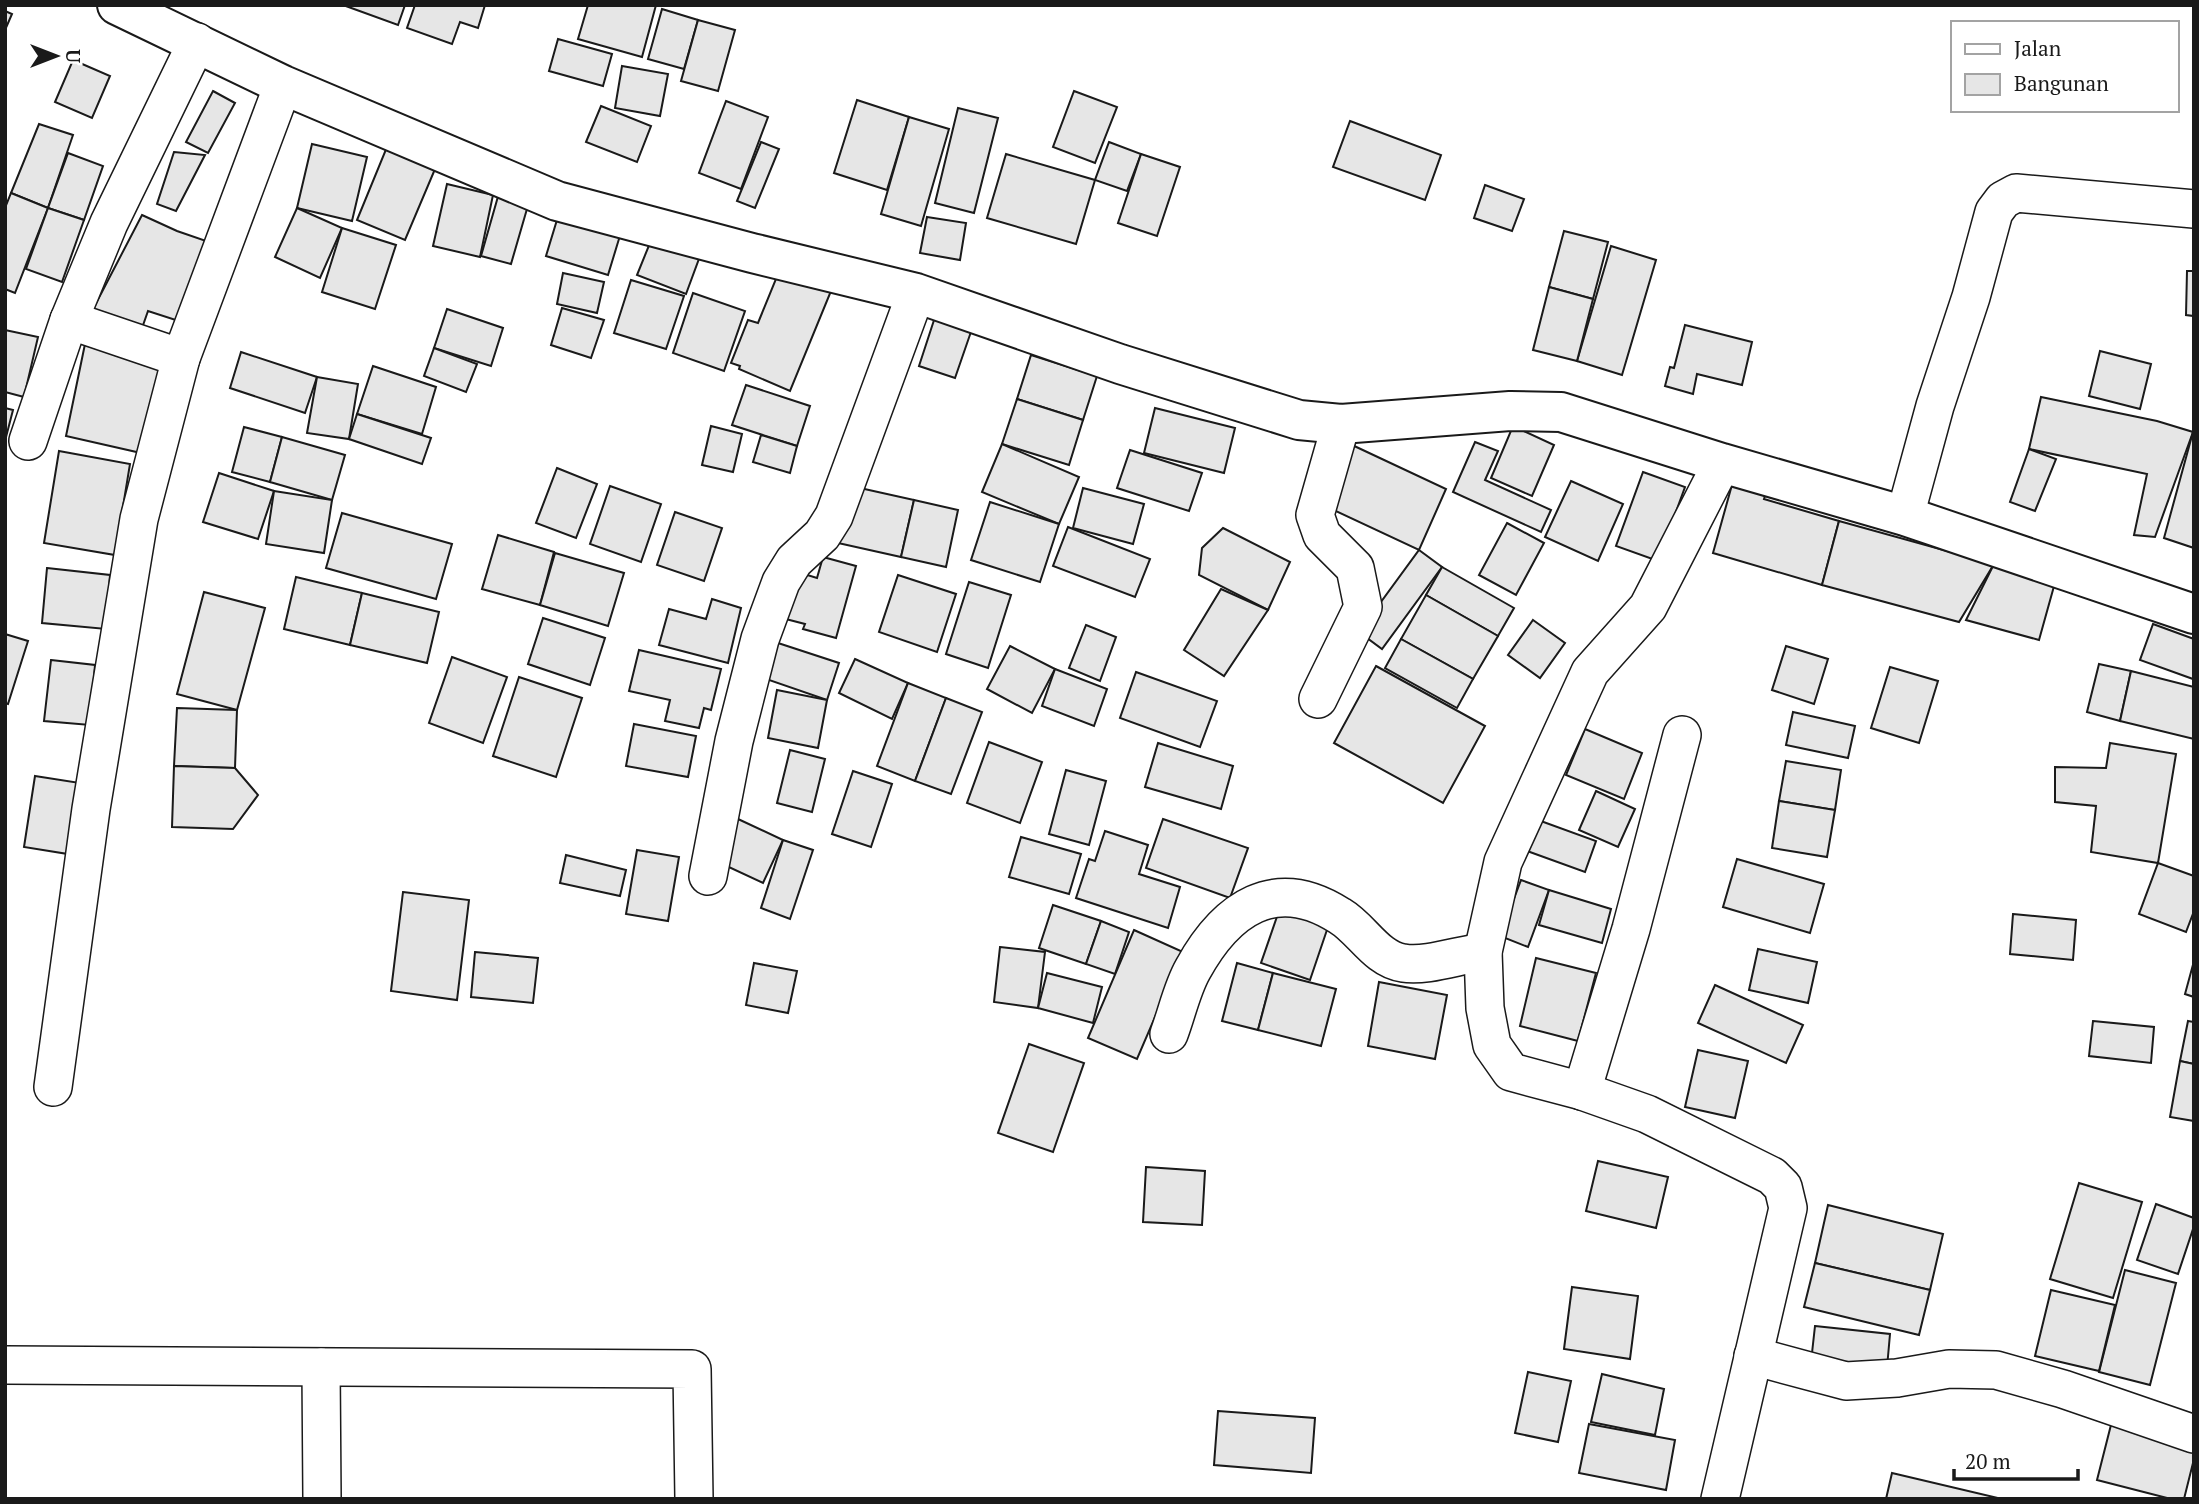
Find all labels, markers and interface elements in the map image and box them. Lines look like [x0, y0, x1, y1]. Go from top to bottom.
north arrow [21, 21, 91, 91]
legend [1951, 21, 2178, 112]
text: Jalan [2014, 34, 2062, 62]
text: U [61, 49, 86, 63]
text: Bangunan [2014, 69, 2109, 97]
scale bar [1954, 1438, 2078, 1482]
text: 20 m [1965, 1447, 2011, 1475]

